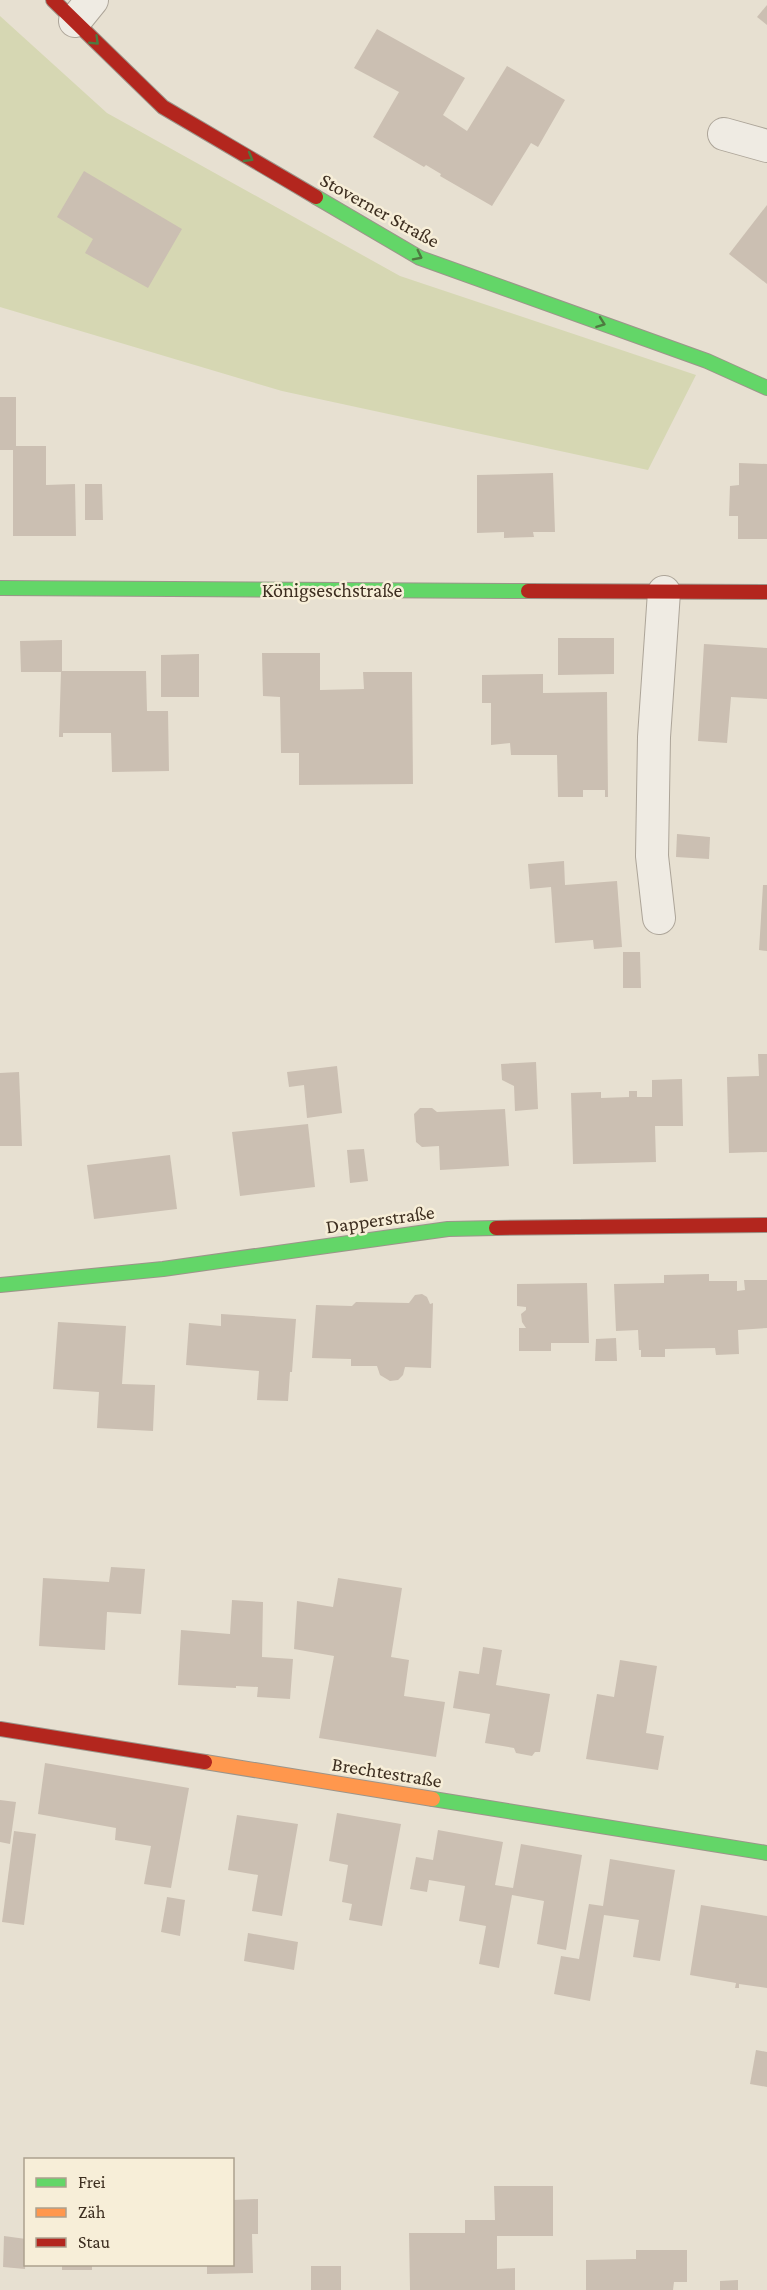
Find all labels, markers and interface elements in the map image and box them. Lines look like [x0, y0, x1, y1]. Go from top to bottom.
one-way arrow [89, 34, 99, 45]
one-way arrow [243, 151, 253, 162]
street label: Stoverner Straße [317, 168, 444, 252]
one-way arrow [411, 248, 422, 260]
one-way arrow [595, 315, 606, 328]
street label: Königseschstraße [262, 579, 402, 602]
street label: Dapperstraße [324, 1200, 436, 1239]
street label: Brechtestraße [330, 1752, 444, 1792]
legend [24, 2158, 234, 2266]
text: Frei [78, 2172, 106, 2192]
text: Zäh [78, 2202, 106, 2222]
text: Stau [78, 2232, 111, 2252]

